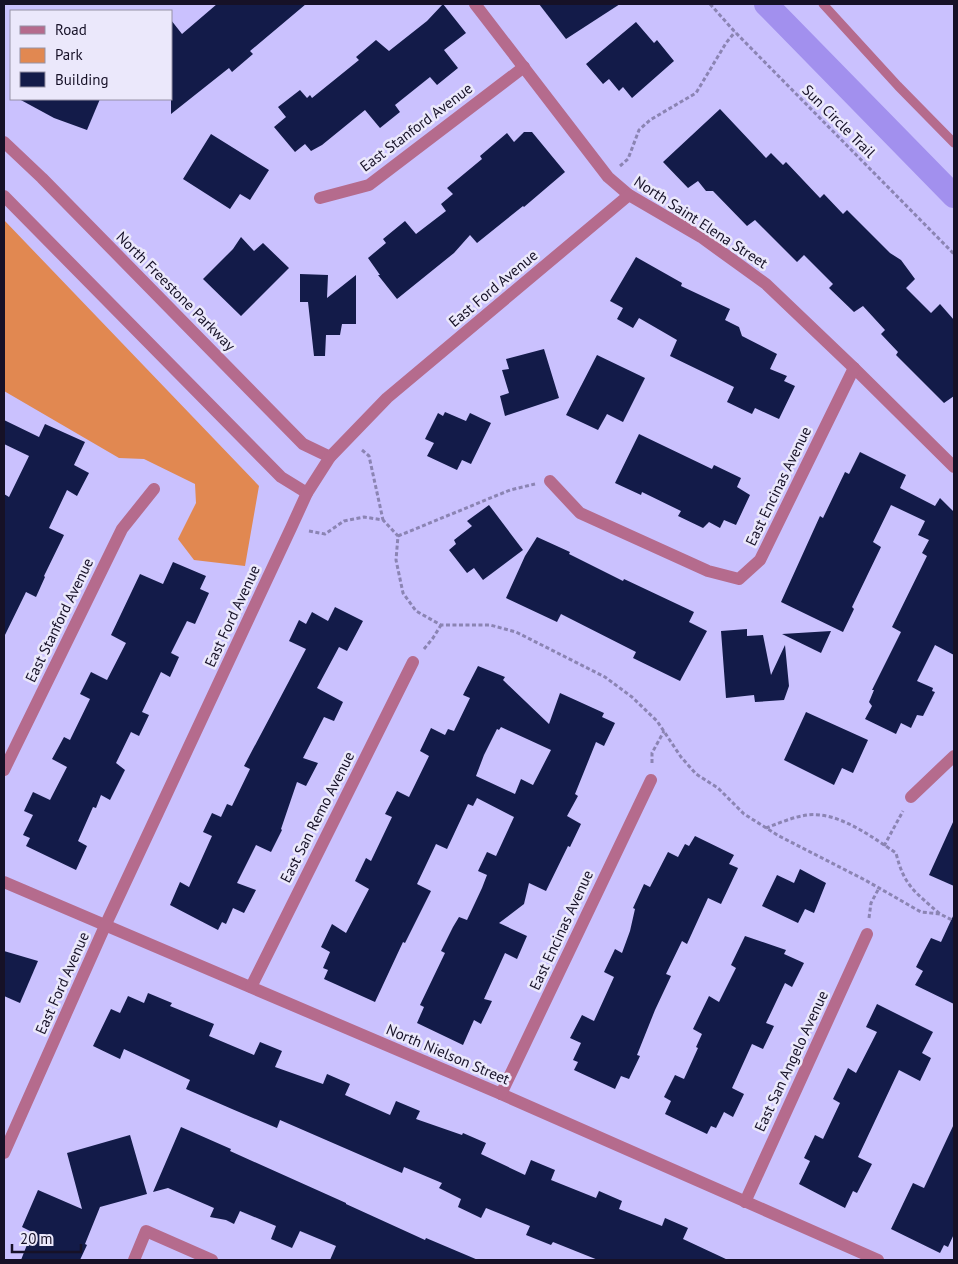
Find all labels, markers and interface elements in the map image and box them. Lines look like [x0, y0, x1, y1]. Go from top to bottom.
legend [10, 10, 172, 100]
text: Road [55, 20, 87, 39]
text: Park [55, 45, 83, 64]
text: Building [55, 70, 109, 89]
street label: East Stanford Avenue [356, 79, 476, 175]
street label: Sun Circle Trail [798, 80, 880, 162]
street label: North Saint Elena Street [631, 172, 771, 272]
street label: North Freestone Parkway [112, 227, 240, 355]
street label: East Ford Avenue [445, 245, 541, 331]
street label: East Encinas Avenue [741, 423, 815, 549]
street label: East Stanford Avenue [21, 555, 97, 685]
street label: East Ford Avenue [200, 562, 264, 670]
street label: East San Remo Avenue [276, 748, 358, 886]
street label: East Encinas Avenue [525, 867, 597, 993]
street label: East Ford Avenue [31, 929, 93, 1037]
street label: East San Angelo Avenue [750, 987, 832, 1135]
street label: North Nielson Street [384, 1019, 512, 1089]
scale bar [12, 1222, 81, 1254]
text: 20 m [20, 1229, 53, 1248]

